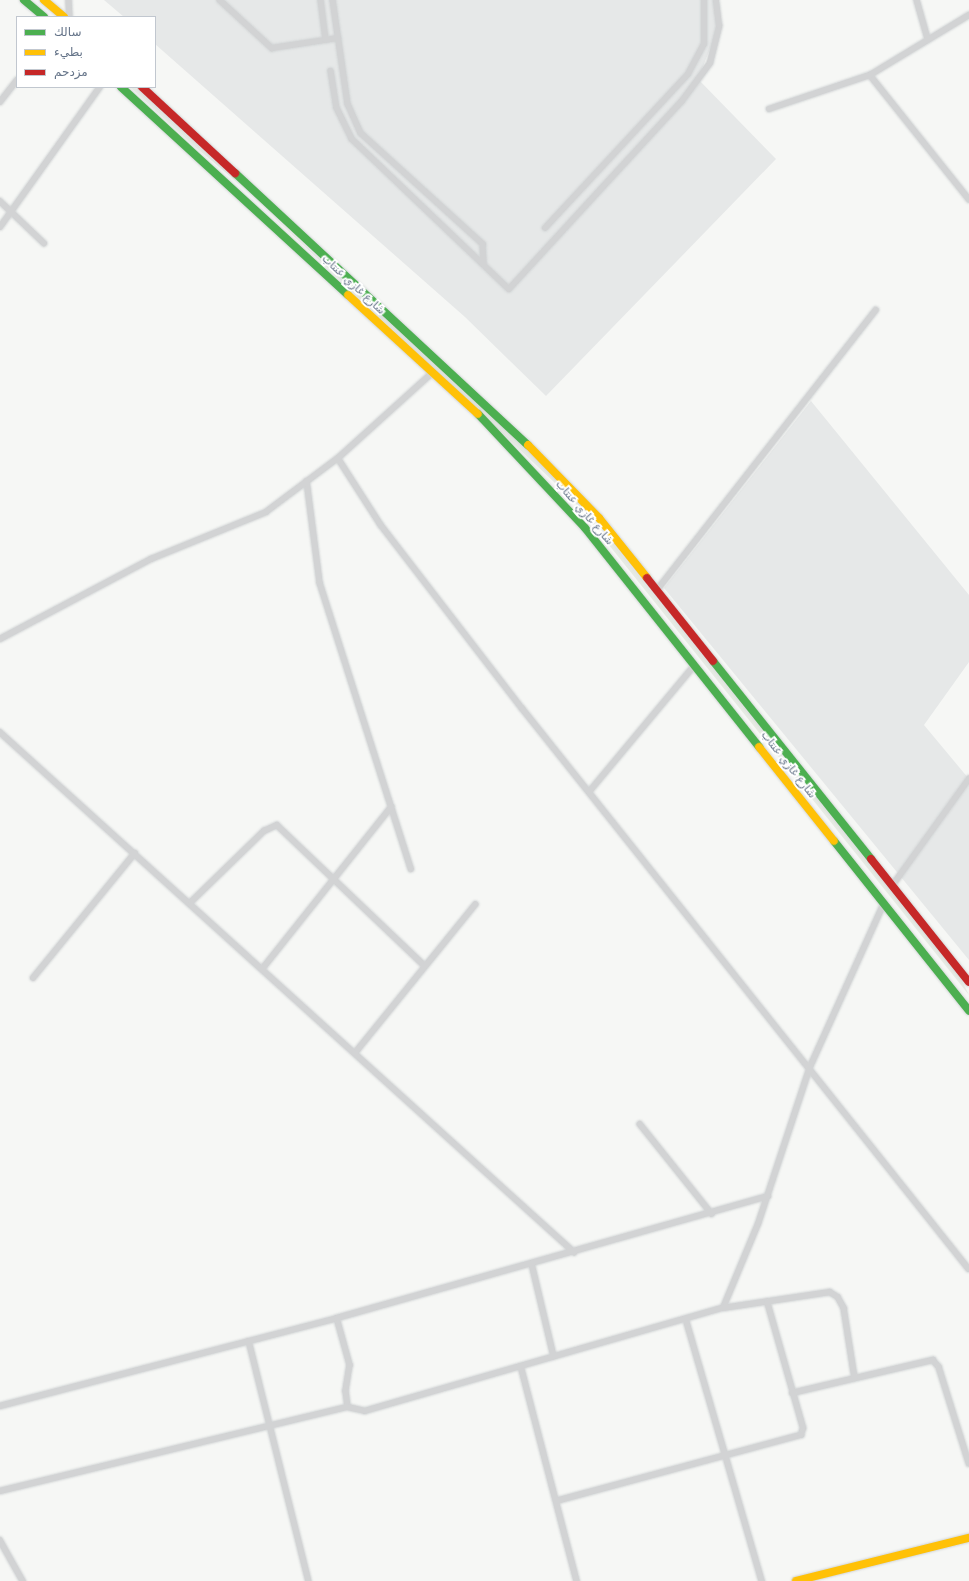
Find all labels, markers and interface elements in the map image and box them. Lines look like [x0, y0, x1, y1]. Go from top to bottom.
legend [16, 16, 156, 88]
text: سالك [54, 25, 81, 39]
text: بطيء [54, 45, 83, 59]
text: مزدحم [54, 65, 88, 79]
street label: شارع غازي عنتاب [319, 252, 387, 318]
street label: شارع غازي عنتاب [552, 478, 616, 548]
street label: شارع غازي عنتاب [758, 729, 818, 801]

